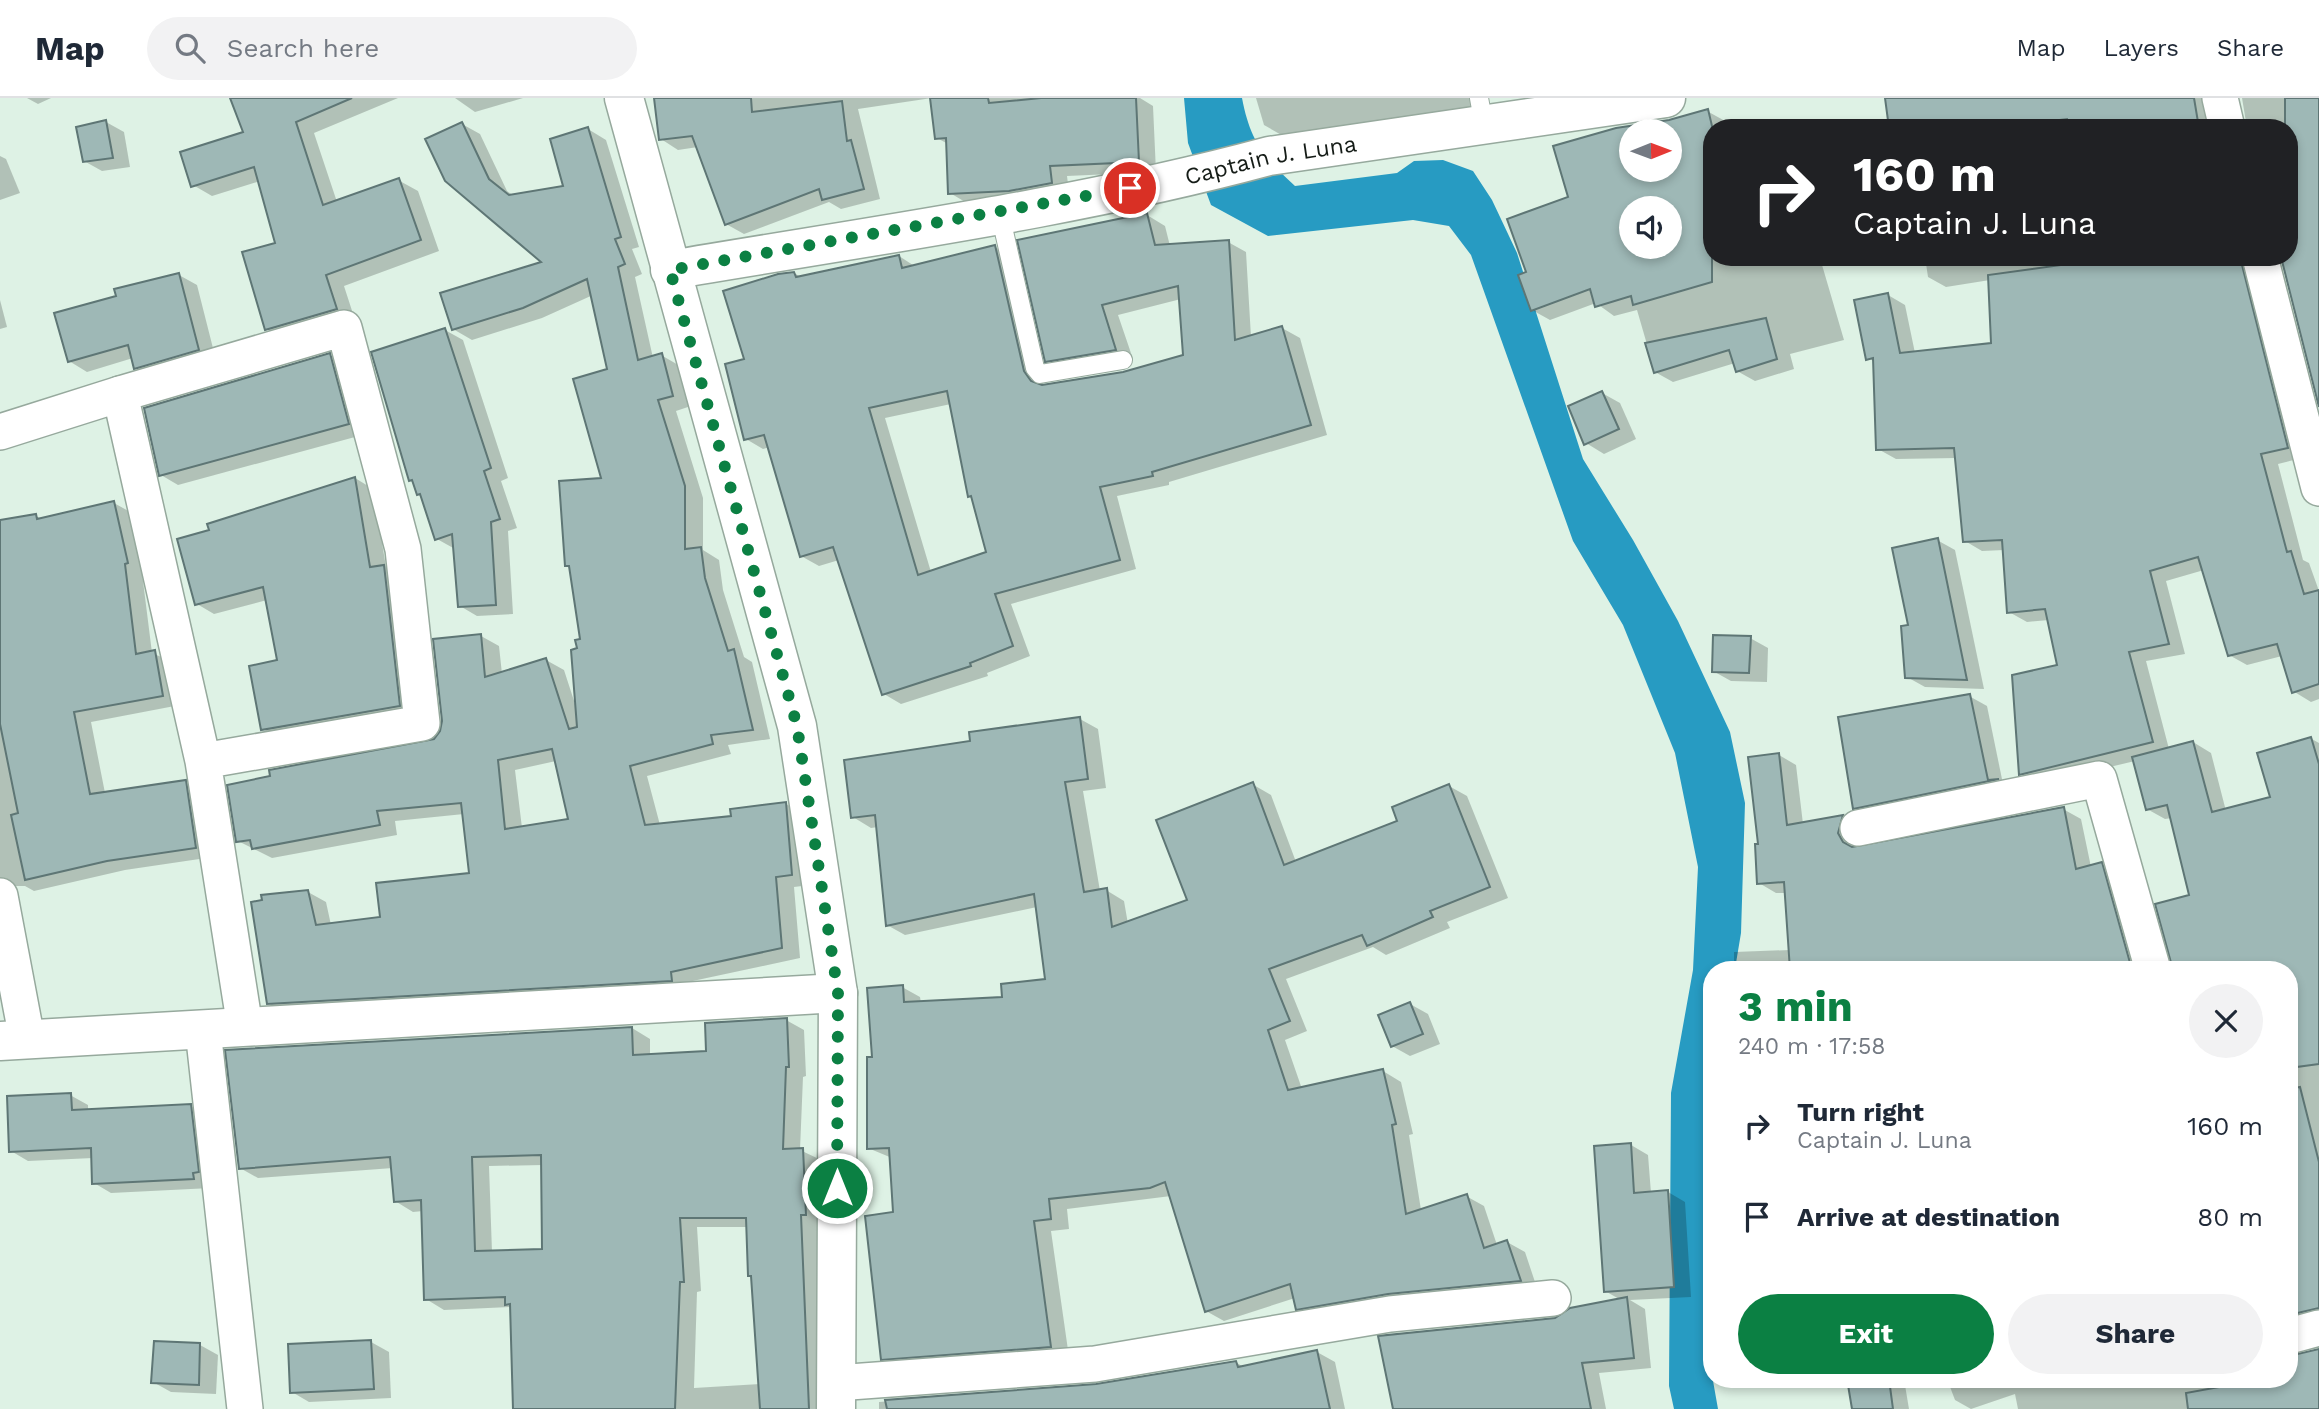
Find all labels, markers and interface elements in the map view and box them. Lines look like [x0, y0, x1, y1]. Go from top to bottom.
search box [147, 17, 637, 80]
text: Map [35, 29, 105, 68]
icon: search [171, 29, 209, 67]
text: Search here [227, 33, 379, 63]
text: Map [2017, 34, 2065, 62]
text: Layers [2103, 34, 2179, 62]
text: Share [2217, 34, 2284, 62]
north arrow [1619, 119, 1682, 182]
map controls [1619, 119, 1682, 259]
street label: Captain J. Luna [1182, 130, 1358, 191]
text: 160 m [1853, 145, 1996, 203]
icon: right [1738, 147, 1829, 238]
pin [1100, 158, 1160, 218]
icon: arrive [1111, 169, 1149, 207]
button: sound [1619, 196, 1682, 259]
text: Captain J. Luna [1853, 204, 2096, 242]
text: 3 min [1738, 982, 1853, 1031]
button: close [2189, 984, 2263, 1058]
text: 240 m · 17:58 [1738, 1033, 1886, 1060]
text: Turn right [1797, 1097, 1924, 1127]
icon: right [1738, 1107, 1776, 1145]
text: 160 m [2187, 1111, 2263, 1141]
text: Captain J. Luna [1797, 1127, 1972, 1154]
position arrow [800, 1151, 874, 1225]
icon: arrive [1738, 1198, 1776, 1236]
text: Arrive at destination [1797, 1202, 2060, 1232]
text: 80 m [2197, 1202, 2263, 1232]
button: Exit [1738, 1294, 1994, 1374]
button: Share [2008, 1294, 2263, 1374]

